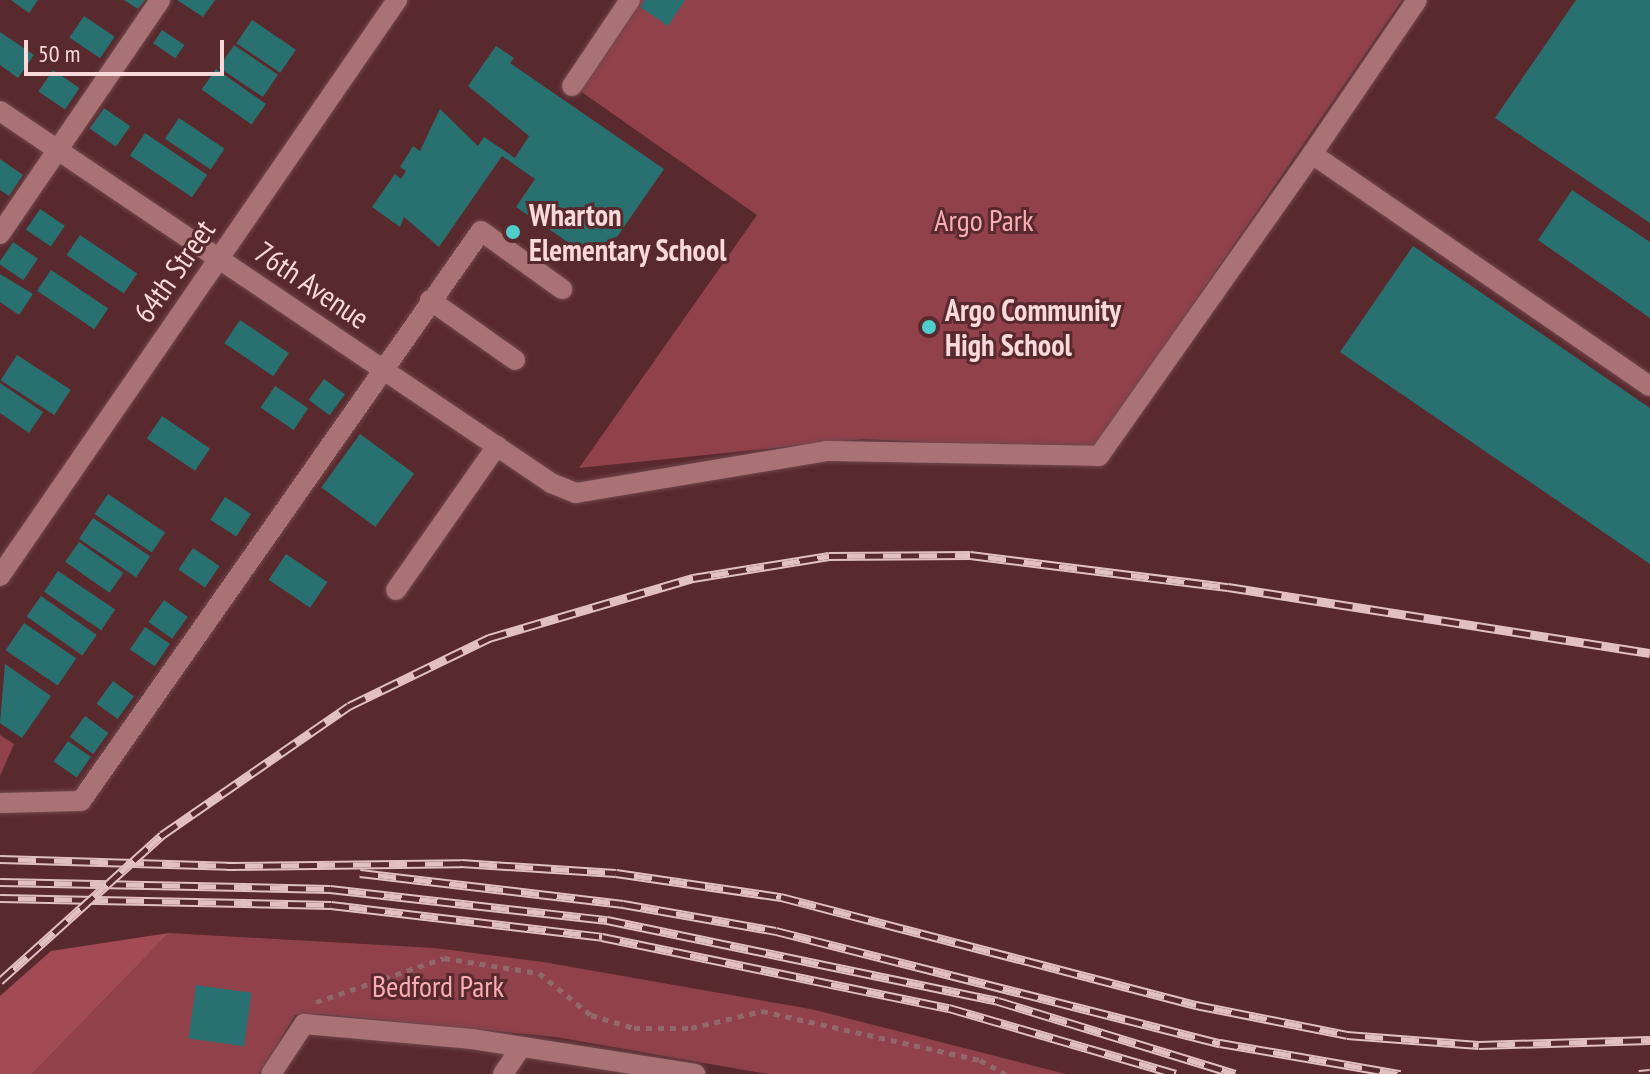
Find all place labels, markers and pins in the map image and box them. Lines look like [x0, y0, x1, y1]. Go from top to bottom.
place label: Wharton Elementary School [529, 197, 727, 268]
marker: Wharton Elementary School [504, 223, 522, 241]
place label: Argo Community High School [945, 292, 1121, 362]
marker: Argo Community High School [920, 318, 938, 336]

